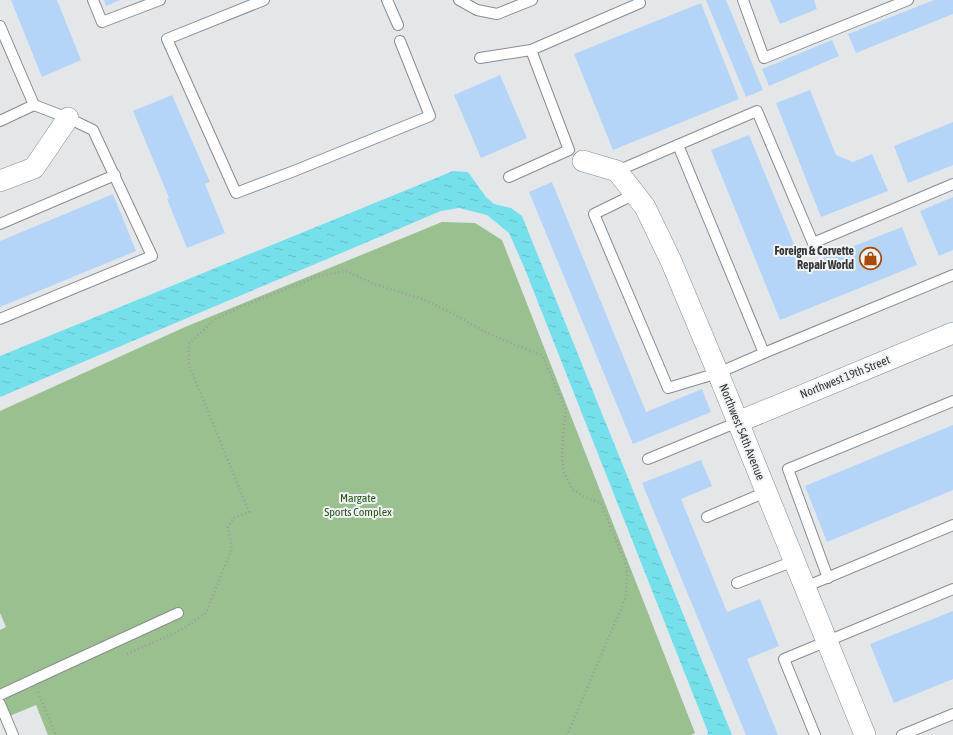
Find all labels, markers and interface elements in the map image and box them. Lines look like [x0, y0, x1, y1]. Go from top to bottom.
place label: Foreign & Corvette Repair World [774, 244, 855, 272]
shop icon: Foreign & Corvette Repair World [857, 245, 883, 271]
street label: Northwest 19th Street [798, 352, 893, 401]
street label: Northwest 54th Avenue [716, 382, 768, 482]
park label: Margate Sports Complex [324, 491, 392, 519]

